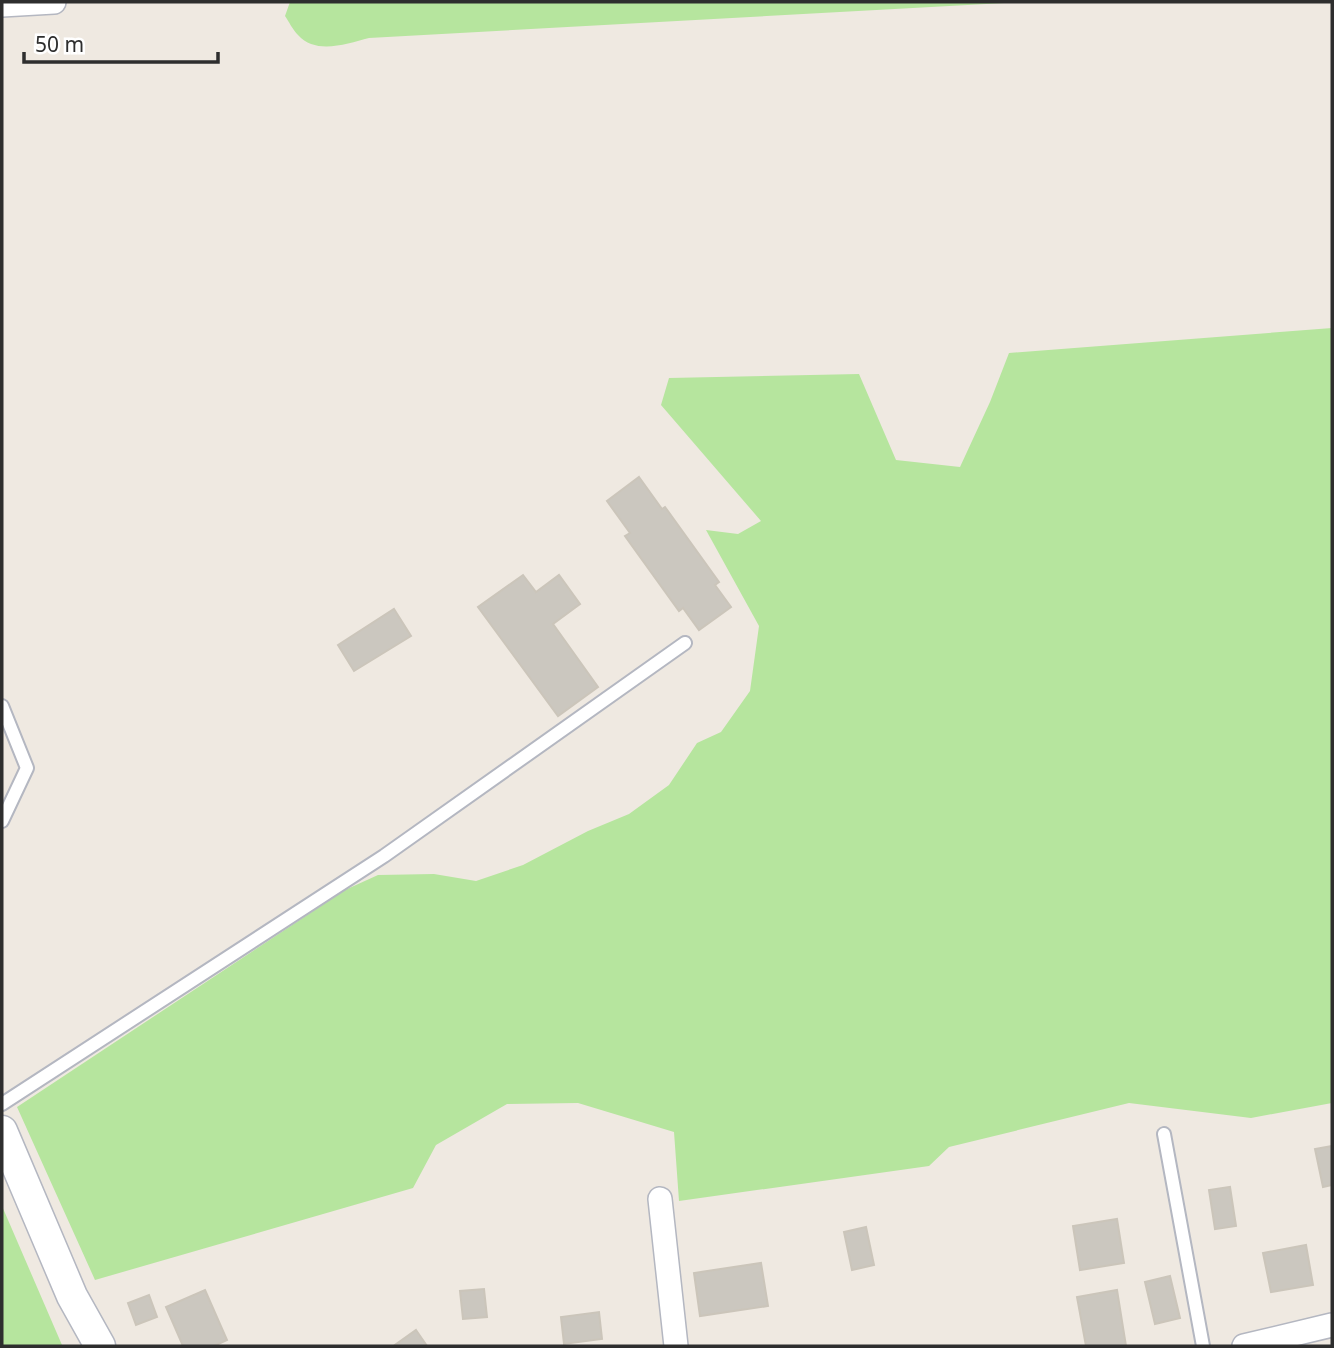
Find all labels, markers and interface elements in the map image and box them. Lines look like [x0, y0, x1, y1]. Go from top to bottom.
scale bar [24, 21, 219, 65]
text: 50 m [35, 30, 84, 58]

